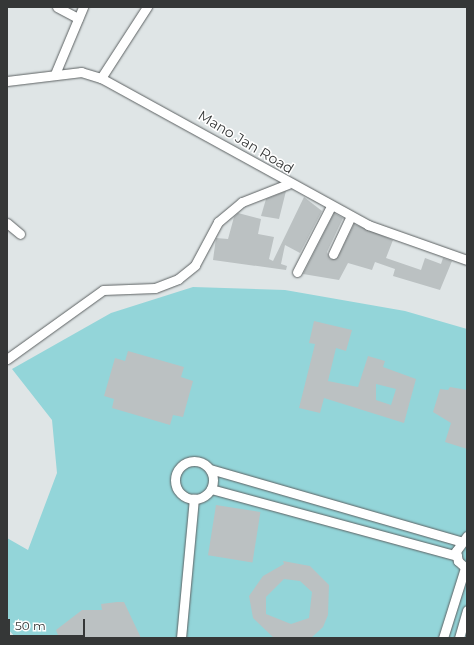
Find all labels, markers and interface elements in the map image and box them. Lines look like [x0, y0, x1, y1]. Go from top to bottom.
street label: Mano Jan Road [195, 107, 297, 177]
scale bar [10, 611, 87, 637]
text: 50 m [15, 618, 46, 633]

